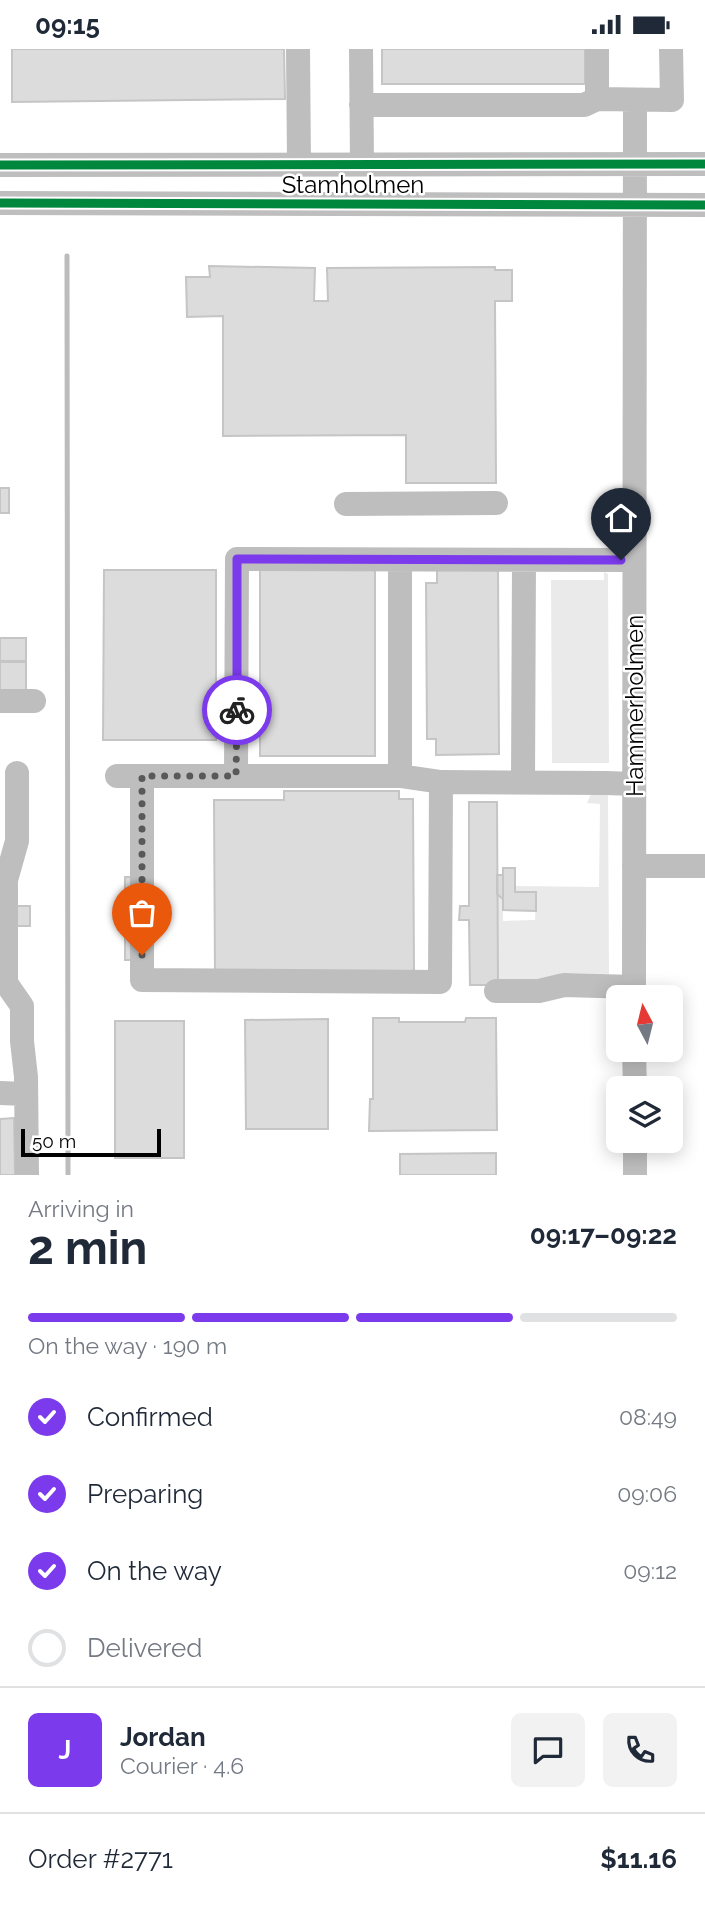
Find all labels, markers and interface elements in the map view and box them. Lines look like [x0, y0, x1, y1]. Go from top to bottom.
text: 09:15 [35, 10, 100, 40]
street label: Stamholmen [282, 170, 424, 199]
pin [591, 488, 651, 560]
icon: home [602, 499, 640, 537]
street label: Hammerholmen [620, 615, 649, 797]
courier [202, 675, 272, 745]
icon: bike [218, 691, 256, 729]
pin [112, 883, 172, 955]
icon: bag [123, 894, 161, 932]
north arrow [606, 985, 682, 1062]
map controls [606, 985, 683, 1153]
button: layers [606, 1076, 683, 1153]
scale bar [21, 1126, 161, 1158]
text: 50 m [32, 1130, 76, 1152]
text: Arriving in [28, 1195, 134, 1222]
text: 09:17–09:22 [530, 1220, 677, 1250]
text: 2 min [28, 1221, 147, 1275]
text: On the way · 190 m [28, 1332, 227, 1359]
icon: check [28, 1398, 66, 1436]
text: Confirmed [87, 1402, 213, 1432]
text: 08:49 [619, 1403, 677, 1430]
icon: check [28, 1475, 66, 1513]
text: Preparing [87, 1479, 203, 1509]
text: 09:06 [617, 1480, 677, 1507]
icon: check [28, 1552, 66, 1590]
text: On the way [87, 1556, 222, 1586]
text: 09:12 [623, 1557, 677, 1584]
text: Delivered [87, 1633, 202, 1663]
button: chat [511, 1713, 585, 1787]
button: phone [603, 1713, 677, 1787]
text: Jordan [120, 1722, 206, 1752]
text: J [59, 1735, 71, 1765]
text: Courier · 4.6 [120, 1752, 244, 1779]
text: Order #2771 [28, 1844, 173, 1874]
text: $11.16 [600, 1844, 677, 1874]

